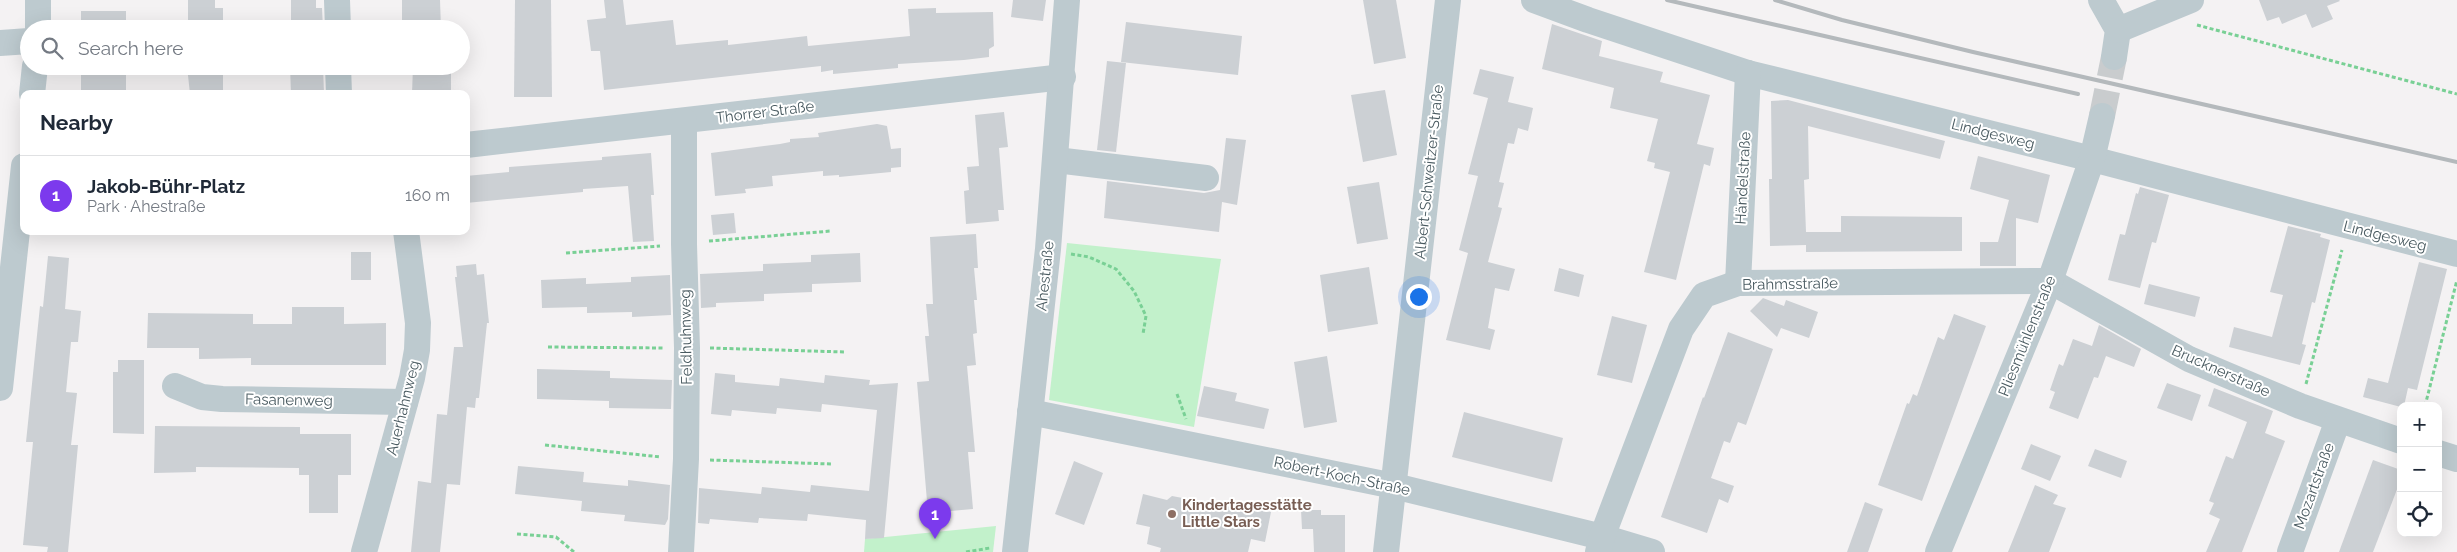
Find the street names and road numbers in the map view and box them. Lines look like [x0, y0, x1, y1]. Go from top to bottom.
street label: Albert-Schweitzer-Straße [1411, 84, 1447, 260]
street label: Thorrer Straße [715, 97, 815, 127]
street label: Lindgesweg [1949, 115, 2037, 153]
street label: Händelstraße [1732, 131, 1754, 225]
street label: Lindgesweg [2341, 217, 2429, 255]
street label: Ahestraße [1032, 240, 1058, 312]
street label: Pliesmühlenstraße [1995, 273, 2059, 399]
street label: Brahmsstraße [1742, 274, 1838, 294]
street label: Feldhuhnweg [676, 289, 696, 385]
street label: Brucknerstraße [2169, 341, 2273, 401]
street label: Auerhahnweg [383, 359, 423, 457]
street label: Fasanenweg [245, 390, 333, 410]
street label: Mozartstraße [2290, 440, 2338, 532]
street label: Robert-Koch-Straße [1272, 453, 1412, 499]

